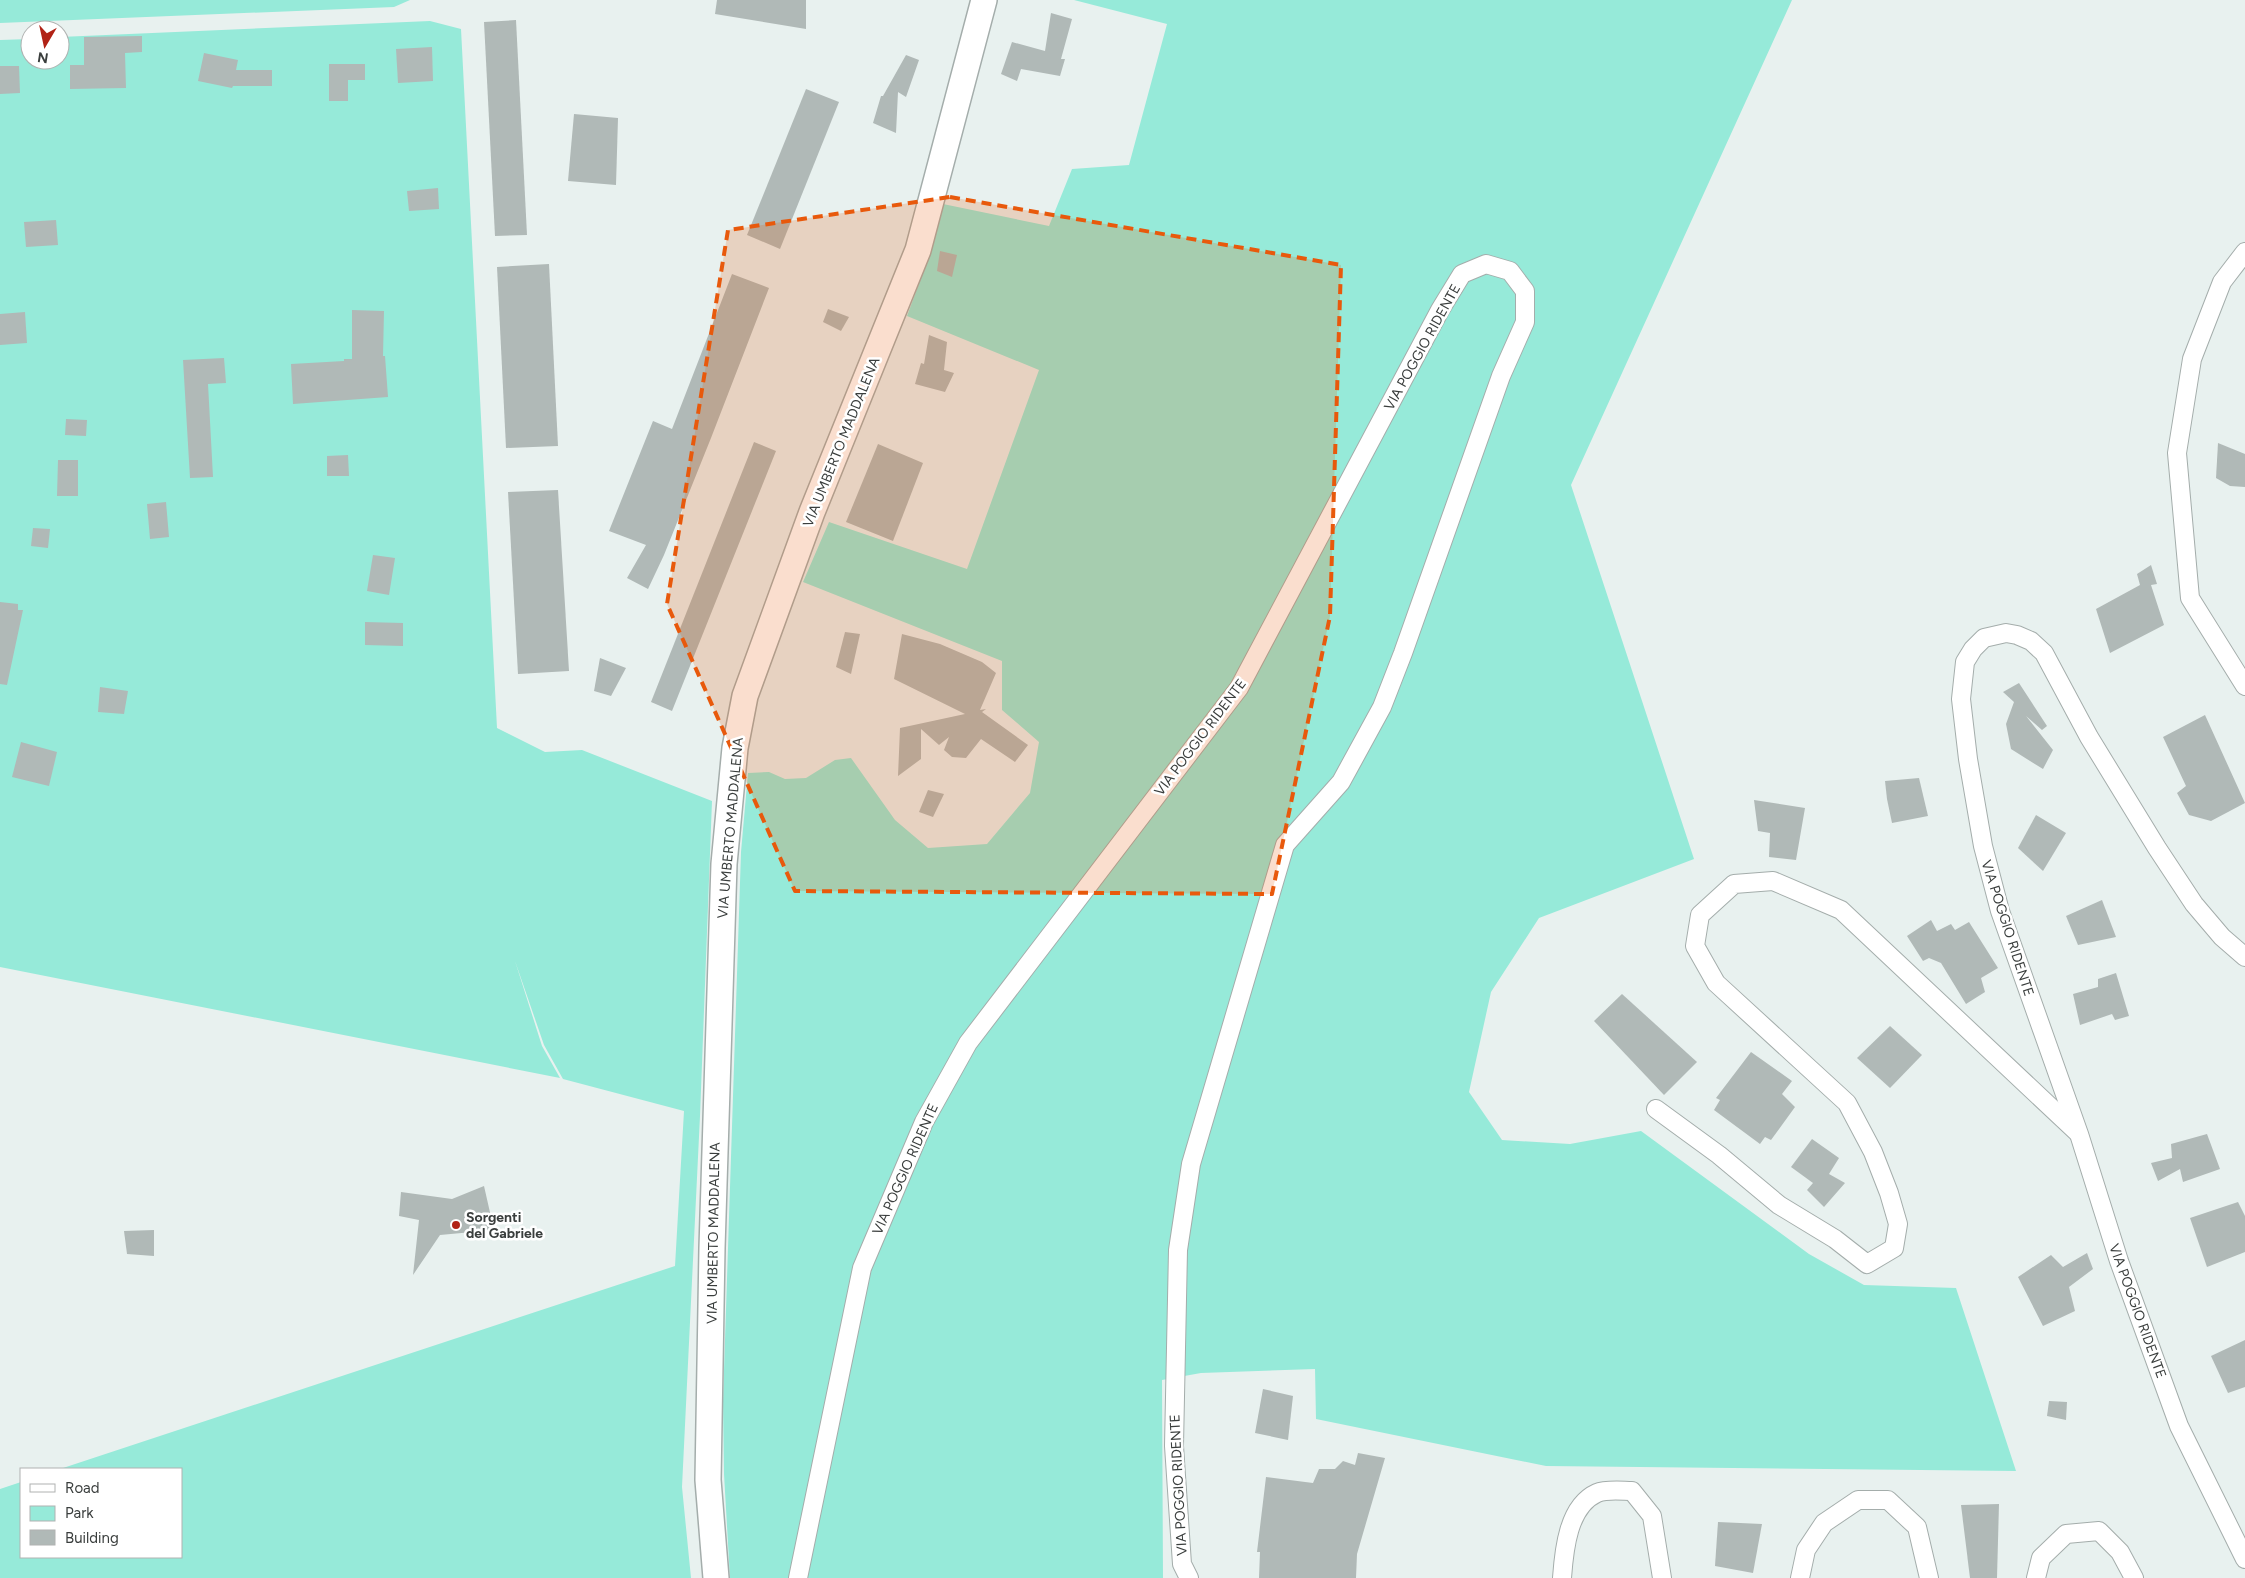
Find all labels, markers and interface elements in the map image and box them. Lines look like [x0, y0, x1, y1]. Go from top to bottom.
north arrow [20, 20, 70, 70]
text: N [36, 48, 50, 67]
street label: VIA POGGIO RIDENTE [1381, 281, 1464, 413]
street label: VIA UMBERTO MADDALENA [800, 354, 884, 530]
street label: VIA POGGIO RIDENTE [1151, 676, 1250, 799]
street label: VIA UMBERTO MADDALENA [714, 736, 747, 919]
street label: VIA POGGIO RIDENTE [1978, 858, 2038, 998]
street label: VIA POGGIO RIDENTE [869, 1101, 942, 1237]
street label: VIA UMBERTO MADDALENA [703, 1141, 724, 1324]
place label: Sorgenti del Gabriele [466, 1209, 543, 1242]
marker: Sorgenti del Gabriele [450, 1219, 462, 1231]
street label: VIA POGGIO RIDENTE [2105, 1242, 2170, 1381]
street label: VIA POGGIO RIDENTE [1166, 1414, 1191, 1556]
legend [20, 1468, 182, 1558]
text: Road [65, 1479, 100, 1497]
text: Park [65, 1504, 94, 1522]
text: Building [65, 1529, 119, 1547]

